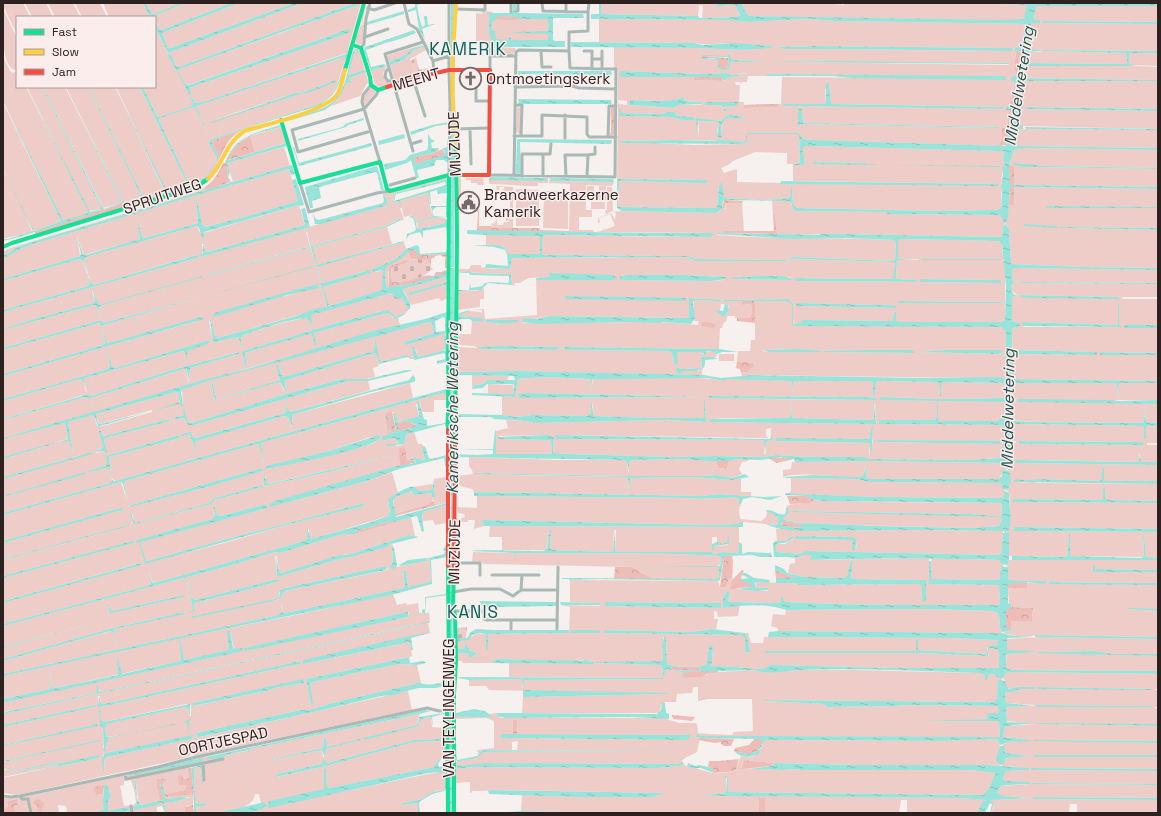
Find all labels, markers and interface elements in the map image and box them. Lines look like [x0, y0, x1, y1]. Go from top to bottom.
legend [16, 16, 156, 88]
text: Fast [52, 24, 77, 40]
water label: Middelwetering [999, 24, 1039, 147]
district label: KAMERIK [429, 38, 507, 60]
text: Slow [52, 44, 79, 60]
street label: MEENT [390, 63, 442, 95]
text: Jam [52, 64, 76, 80]
church icon: Ontmoetingskerk [458, 65, 484, 91]
place label: Ontmoetingskerk [486, 69, 610, 88]
street label: MIJZIJDE [443, 111, 465, 177]
street label: SPRUITWEG [120, 174, 204, 218]
place label: Brandweerkazerne Kamerik [484, 185, 619, 221]
public building icon: Brandweerkazerne Kamerik [456, 190, 482, 216]
water label: Kameriksche Wetering [442, 322, 463, 494]
water label: Middelwetering [996, 348, 1020, 469]
street label: MIJZIJDE [444, 519, 464, 585]
district label: KANIS [447, 601, 499, 623]
street label: VAN TEYLINGENWEG [439, 638, 458, 778]
street label: OORTJESPAD [177, 722, 270, 760]

